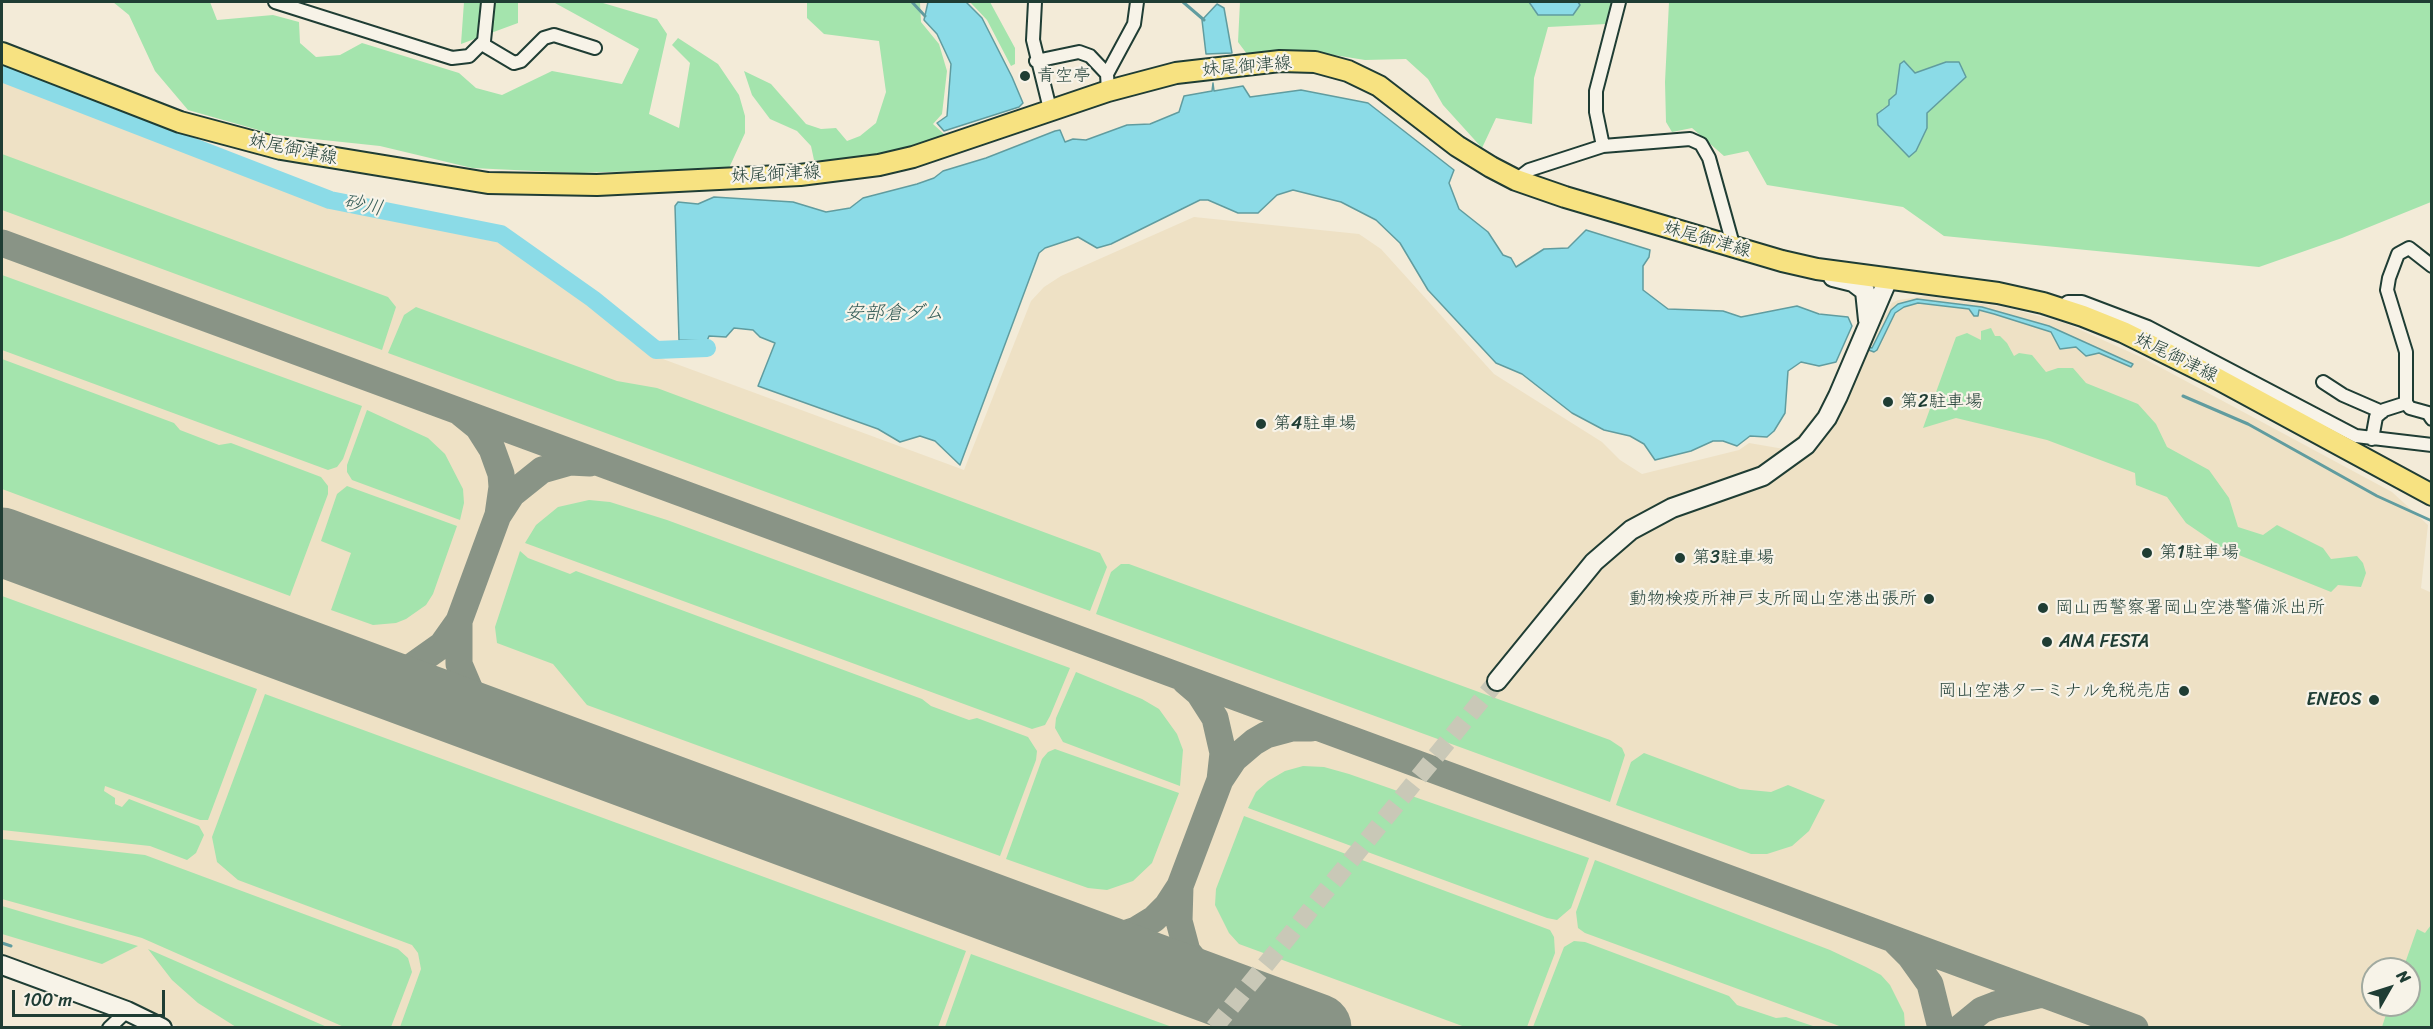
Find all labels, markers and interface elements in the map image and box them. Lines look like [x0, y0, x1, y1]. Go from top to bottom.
street label: 妹尾御津線 [1201, 52, 1293, 82]
place label: 青空亭 [1037, 65, 1091, 87]
marker: 青空亭 [1018, 69, 1032, 83]
street label: 妹尾御津線 [247, 130, 339, 170]
street label: 妹尾御津線 [730, 162, 822, 188]
water label: 砂川 [341, 190, 385, 222]
street label: 妹尾御津線 [1661, 217, 1753, 263]
water label: 安部倉ダム [844, 302, 944, 326]
street label: 妹尾御津線 [2131, 329, 2221, 387]
place label: 第2駐車場 [1900, 391, 1982, 413]
marker: 第2駐車場 [1881, 395, 1895, 409]
place label: 第4駐車場 [1273, 413, 1356, 435]
marker: 第4駐車場 [1254, 417, 1268, 431]
place label: 第1駐車場 [2159, 542, 2239, 564]
marker: 第1駐車場 [2140, 546, 2154, 560]
place label: 第3駐車場 [1692, 547, 1774, 569]
marker: 第3駐車場 [1673, 551, 1687, 565]
place label: 動物検疫所神戸支所岡山空港出張所 [1629, 588, 1917, 610]
marker: 動物検疫所神戸支所岡山空港出張所 [1922, 592, 1936, 606]
place label: 岡山西警察署岡山空港警備派出所 [2055, 597, 2325, 619]
marker: 岡山西警察署岡山空港警備派出所 [2036, 601, 2050, 615]
place label: ANA FESTA [2059, 631, 2149, 653]
marker: ANA FESTA [2040, 635, 2054, 649]
place label: 岡山空港ターミナル免税売店 [1938, 680, 2172, 702]
marker: 岡山空港ターミナル免税売店 [2177, 684, 2191, 698]
place label: ENEOS [2307, 689, 2362, 711]
marker: ENEOS [2367, 693, 2381, 707]
north arrow [2361, 957, 2421, 1017]
text: N [2389, 963, 2419, 990]
scale bar [15, 978, 168, 1016]
text: 100 m [23, 984, 72, 1016]

